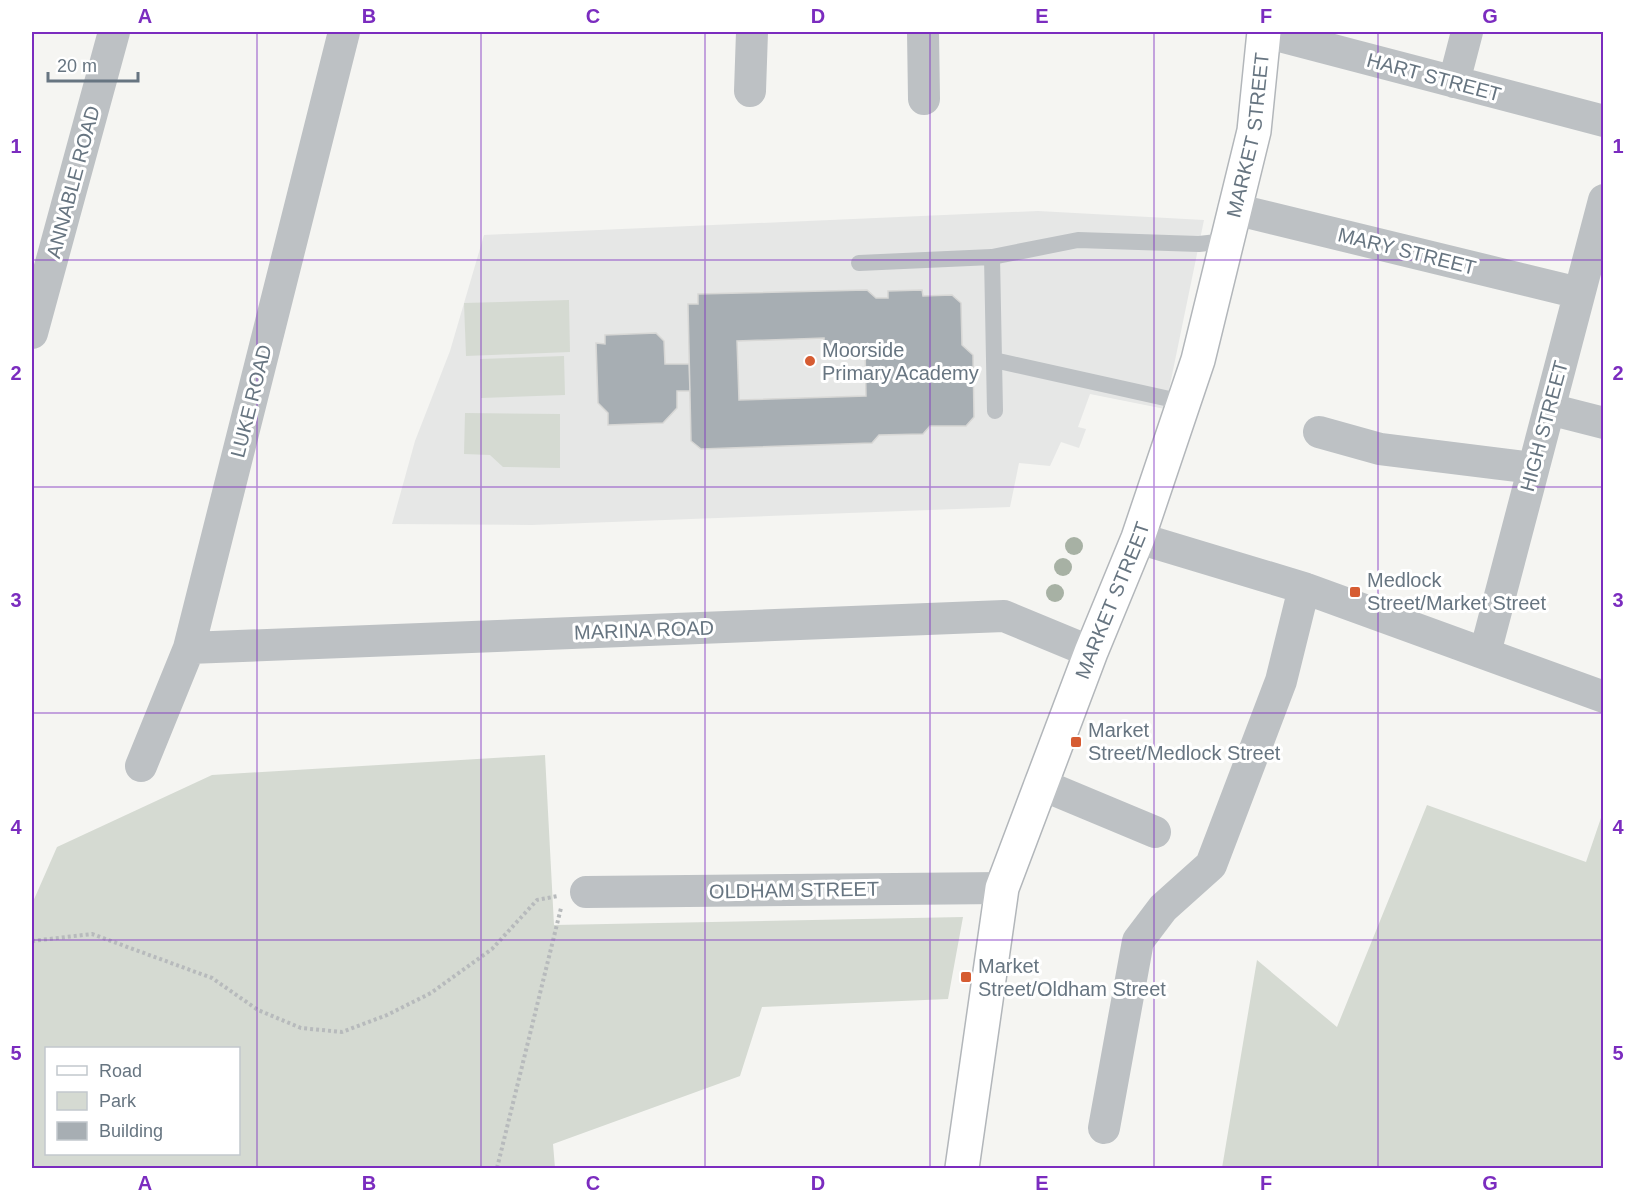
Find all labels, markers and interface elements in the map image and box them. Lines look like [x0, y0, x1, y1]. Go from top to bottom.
text: A [138, 5, 152, 27]
text: B [362, 5, 376, 27]
text: C [586, 5, 600, 27]
text: D [811, 5, 825, 27]
text: E [1035, 5, 1049, 27]
text: F [1260, 5, 1272, 27]
text: G [1482, 5, 1498, 27]
scale bar [48, 45, 138, 83]
street label: HART STREET [1364, 48, 1504, 106]
street label: MARKET STREET [1222, 52, 1273, 220]
text: 20 m [57, 56, 97, 76]
street label: ANNABLE ROAD [42, 103, 104, 261]
text: 1 [10, 135, 22, 157]
text: 1 [1612, 135, 1624, 157]
street label: MARY STREET [1336, 223, 1478, 279]
place label: Moorside Primary Academy [822, 339, 979, 384]
street label: LUKE ROAD [226, 342, 276, 460]
marker: Moorside Primary Academy [803, 354, 817, 368]
street label: HIGH STREET [1516, 358, 1572, 494]
text: 2 [10, 362, 22, 384]
text: 2 [1612, 362, 1624, 384]
street label: MARKET STREET [1071, 519, 1154, 682]
place label: Medlock Street/Market Street [1367, 569, 1546, 614]
marker: Medlock Street/Market Street [1348, 585, 1362, 599]
text: 3 [10, 589, 22, 611]
text: 3 [1612, 589, 1624, 611]
street label: MARINA ROAD [574, 617, 714, 643]
place label: Market Street/Medlock Street [1088, 719, 1281, 764]
marker: Market Street/Medlock Street [1069, 735, 1083, 749]
text: 4 [10, 816, 22, 838]
text: 4 [1612, 816, 1624, 838]
street label: OLDHAM STREET [709, 878, 879, 902]
place label: Market Street/Oldham Street [978, 955, 1166, 1000]
marker: Market Street/Oldham Street [959, 970, 973, 984]
text: 5 [10, 1042, 22, 1064]
text: 5 [1612, 1042, 1624, 1064]
legend [45, 1047, 240, 1155]
text: Road [99, 1061, 142, 1081]
text: Park [99, 1091, 137, 1111]
text: Building [99, 1121, 163, 1141]
text: A [138, 1172, 152, 1194]
text: B [362, 1172, 376, 1194]
text: C [586, 1172, 600, 1194]
text: D [811, 1172, 825, 1194]
text: E [1035, 1172, 1049, 1194]
text: F [1260, 1172, 1272, 1194]
text: G [1482, 1172, 1498, 1194]

